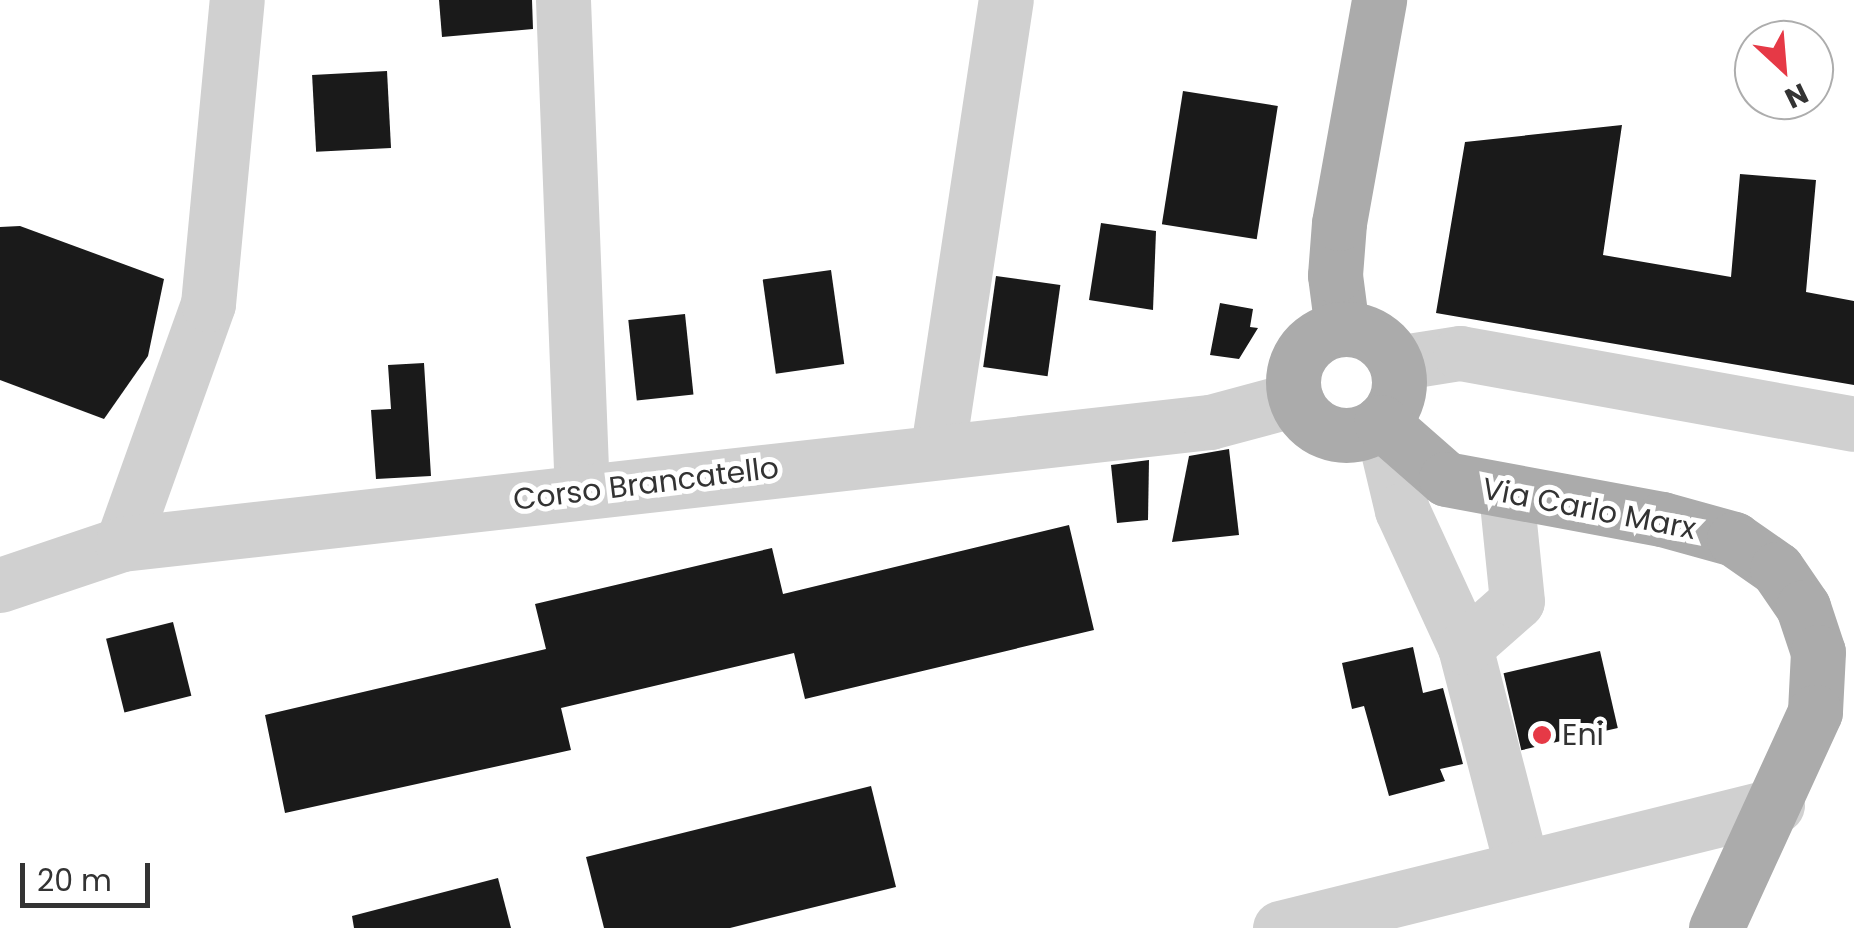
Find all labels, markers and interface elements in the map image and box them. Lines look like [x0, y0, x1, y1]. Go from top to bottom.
north arrow [1734, 20, 1834, 120]
text: N [1778, 73, 1815, 118]
street label: Corso Brancatello [511, 450, 781, 518]
street label: Via Carlo Marx [1479, 471, 1699, 547]
place label: Eni [1562, 717, 1604, 753]
marker: Eni [1531, 724, 1553, 746]
scale bar [25, 843, 155, 905]
text: 20 m [37, 859, 112, 902]

